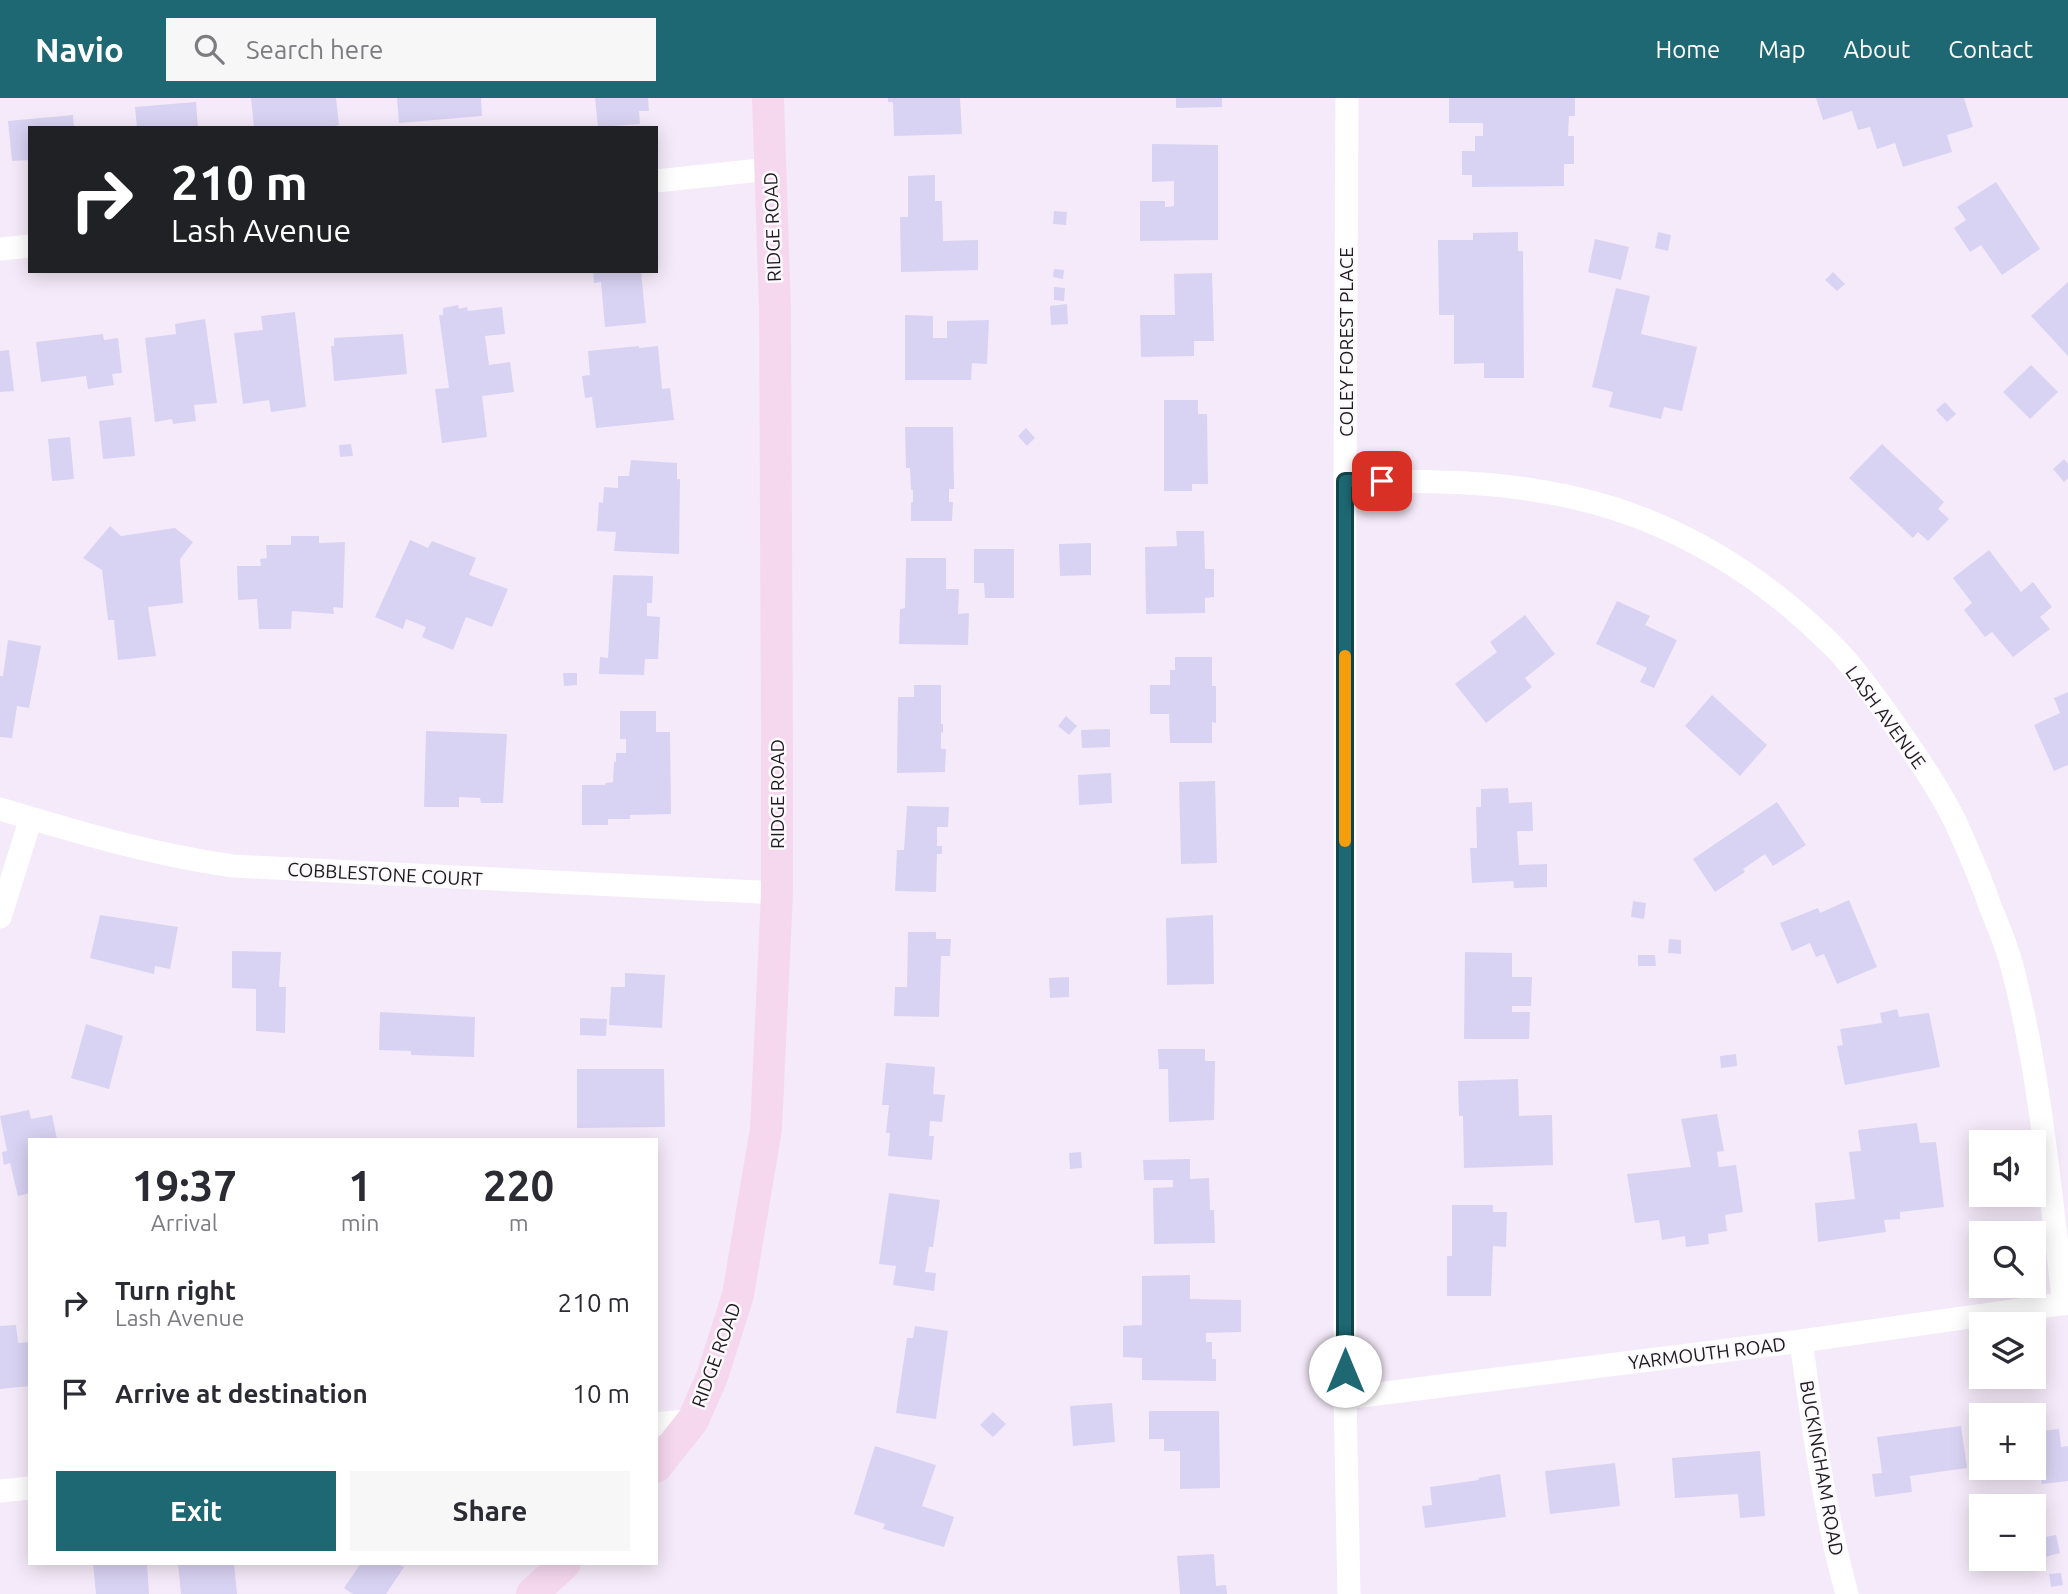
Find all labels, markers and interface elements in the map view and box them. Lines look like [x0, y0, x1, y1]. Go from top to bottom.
search box [166, 18, 656, 81]
icon: search [190, 30, 228, 68]
text: Navio [35, 31, 124, 68]
text: Search here [246, 35, 383, 64]
text: Home [1655, 36, 1720, 63]
text: Map [1758, 36, 1805, 63]
text: About [1843, 36, 1910, 63]
text: Contact [1948, 36, 2033, 63]
icon: right [56, 154, 147, 245]
text: 210 m [171, 154, 308, 209]
street label: RIDGE ROAD [759, 172, 785, 282]
text: Lash Avenue [171, 212, 351, 248]
street label: COLEY FOREST PLACE [1335, 247, 1357, 437]
pin [1352, 451, 1412, 511]
icon: arrive [1363, 462, 1401, 500]
street label: LASH AVENUE [1841, 661, 1931, 773]
street label: RIDGE ROAD [766, 739, 788, 849]
street label: COBBLESTONE COURT [287, 858, 484, 890]
map controls [1969, 1130, 2046, 1571]
button: sound [1969, 1130, 2046, 1207]
text: 19:37 [132, 1162, 237, 1209]
text: 1 [348, 1162, 372, 1209]
text: 220 [483, 1162, 554, 1209]
text: Arrival [151, 1210, 218, 1235]
text: min [341, 1210, 379, 1235]
text: m [509, 1210, 529, 1235]
button: search [1969, 1221, 2046, 1298]
text: Turn right [115, 1276, 236, 1305]
icon: right [56, 1284, 94, 1322]
text: 210 m [558, 1288, 630, 1317]
street label: RIDGE ROAD [687, 1300, 745, 1410]
text: Lash Avenue [115, 1305, 244, 1330]
button: layers [1969, 1312, 2046, 1389]
street label: YARMOUTH ROAD [1627, 1332, 1787, 1374]
position arrow [1308, 1334, 1382, 1408]
icon: arrive [56, 1375, 94, 1413]
street label: BUCKINGHAM ROAD [1796, 1378, 1848, 1558]
text: Arrive at destination [115, 1379, 368, 1408]
text: 10 m [572, 1379, 630, 1408]
button: + [1969, 1403, 2046, 1480]
button: Exit [56, 1471, 336, 1551]
button: Share [350, 1471, 630, 1551]
button: − [1969, 1494, 2046, 1571]

